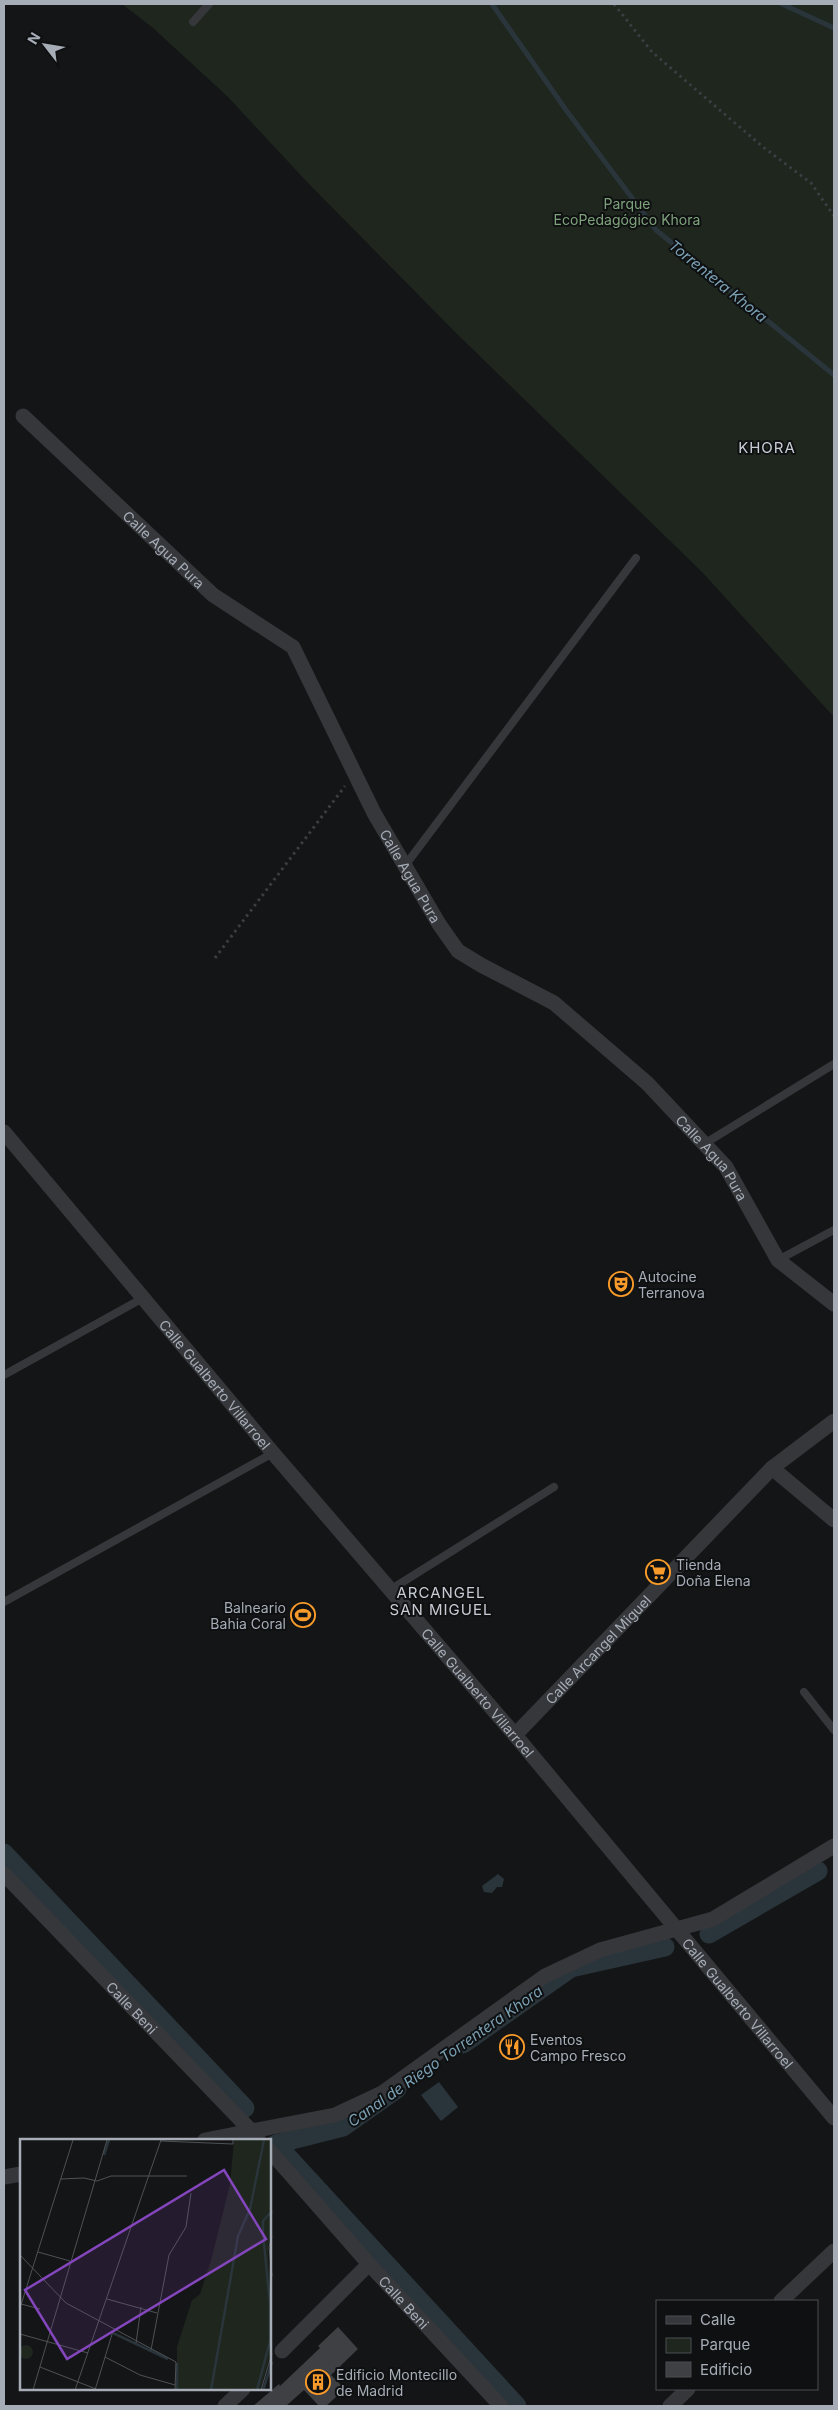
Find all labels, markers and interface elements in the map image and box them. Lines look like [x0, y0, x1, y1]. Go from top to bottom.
north arrow [20, 20, 70, 70]
text: N [23, 29, 43, 47]
park label: Parque EcoPedagógico Khora [554, 195, 700, 228]
water label: Torrentera Khora [665, 235, 771, 327]
district label: KHORA [738, 438, 796, 457]
street label: Calle Agua Pura [120, 507, 209, 591]
street label: Calle Agua Pura [377, 826, 445, 926]
street label: Calle Agua Pura [673, 1111, 751, 1203]
place label: Autocine Terranova [638, 1268, 705, 1301]
theatre icon: Autocine Terranova [608, 1271, 634, 1297]
street label: Calle Gualberto Villarroel [156, 1316, 275, 1453]
place label: Tienda Doña Elena [676, 1556, 751, 1589]
supermarket icon: Tienda Doña Elena [645, 1559, 671, 1585]
district label: ARCANGEL SAN MIGUEL [390, 1583, 492, 1619]
street label: Calle Arcangel Miguel [541, 1591, 654, 1707]
place label: Balneario Bahia Coral [210, 1599, 286, 1632]
sports icon: Balneario Bahia Coral [290, 1602, 316, 1628]
street label: Calle Gualberto Villarroel [418, 1624, 538, 1760]
street label: Calle Gualberto Villarroel [679, 1934, 797, 2071]
street label: Calle Beni [103, 1978, 161, 2037]
water label: Canal de Riego Torrentera Khora [344, 1981, 546, 2131]
place label: Eventos Campo Fresco [530, 2031, 626, 2064]
restaurant icon: Eventos Campo Fresco [499, 2034, 525, 2060]
inset map [20, 2139, 271, 2390]
street label: Calle Beni [376, 2272, 433, 2332]
legend [656, 2300, 818, 2390]
text: Calle [700, 2310, 735, 2329]
text: Parque [700, 2335, 750, 2354]
text: Edificio [700, 2360, 752, 2379]
place label: Edificio Montecillo de Madrid [336, 2366, 457, 2399]
building icon: Edificio Montecillo de Madrid [305, 2369, 331, 2395]

